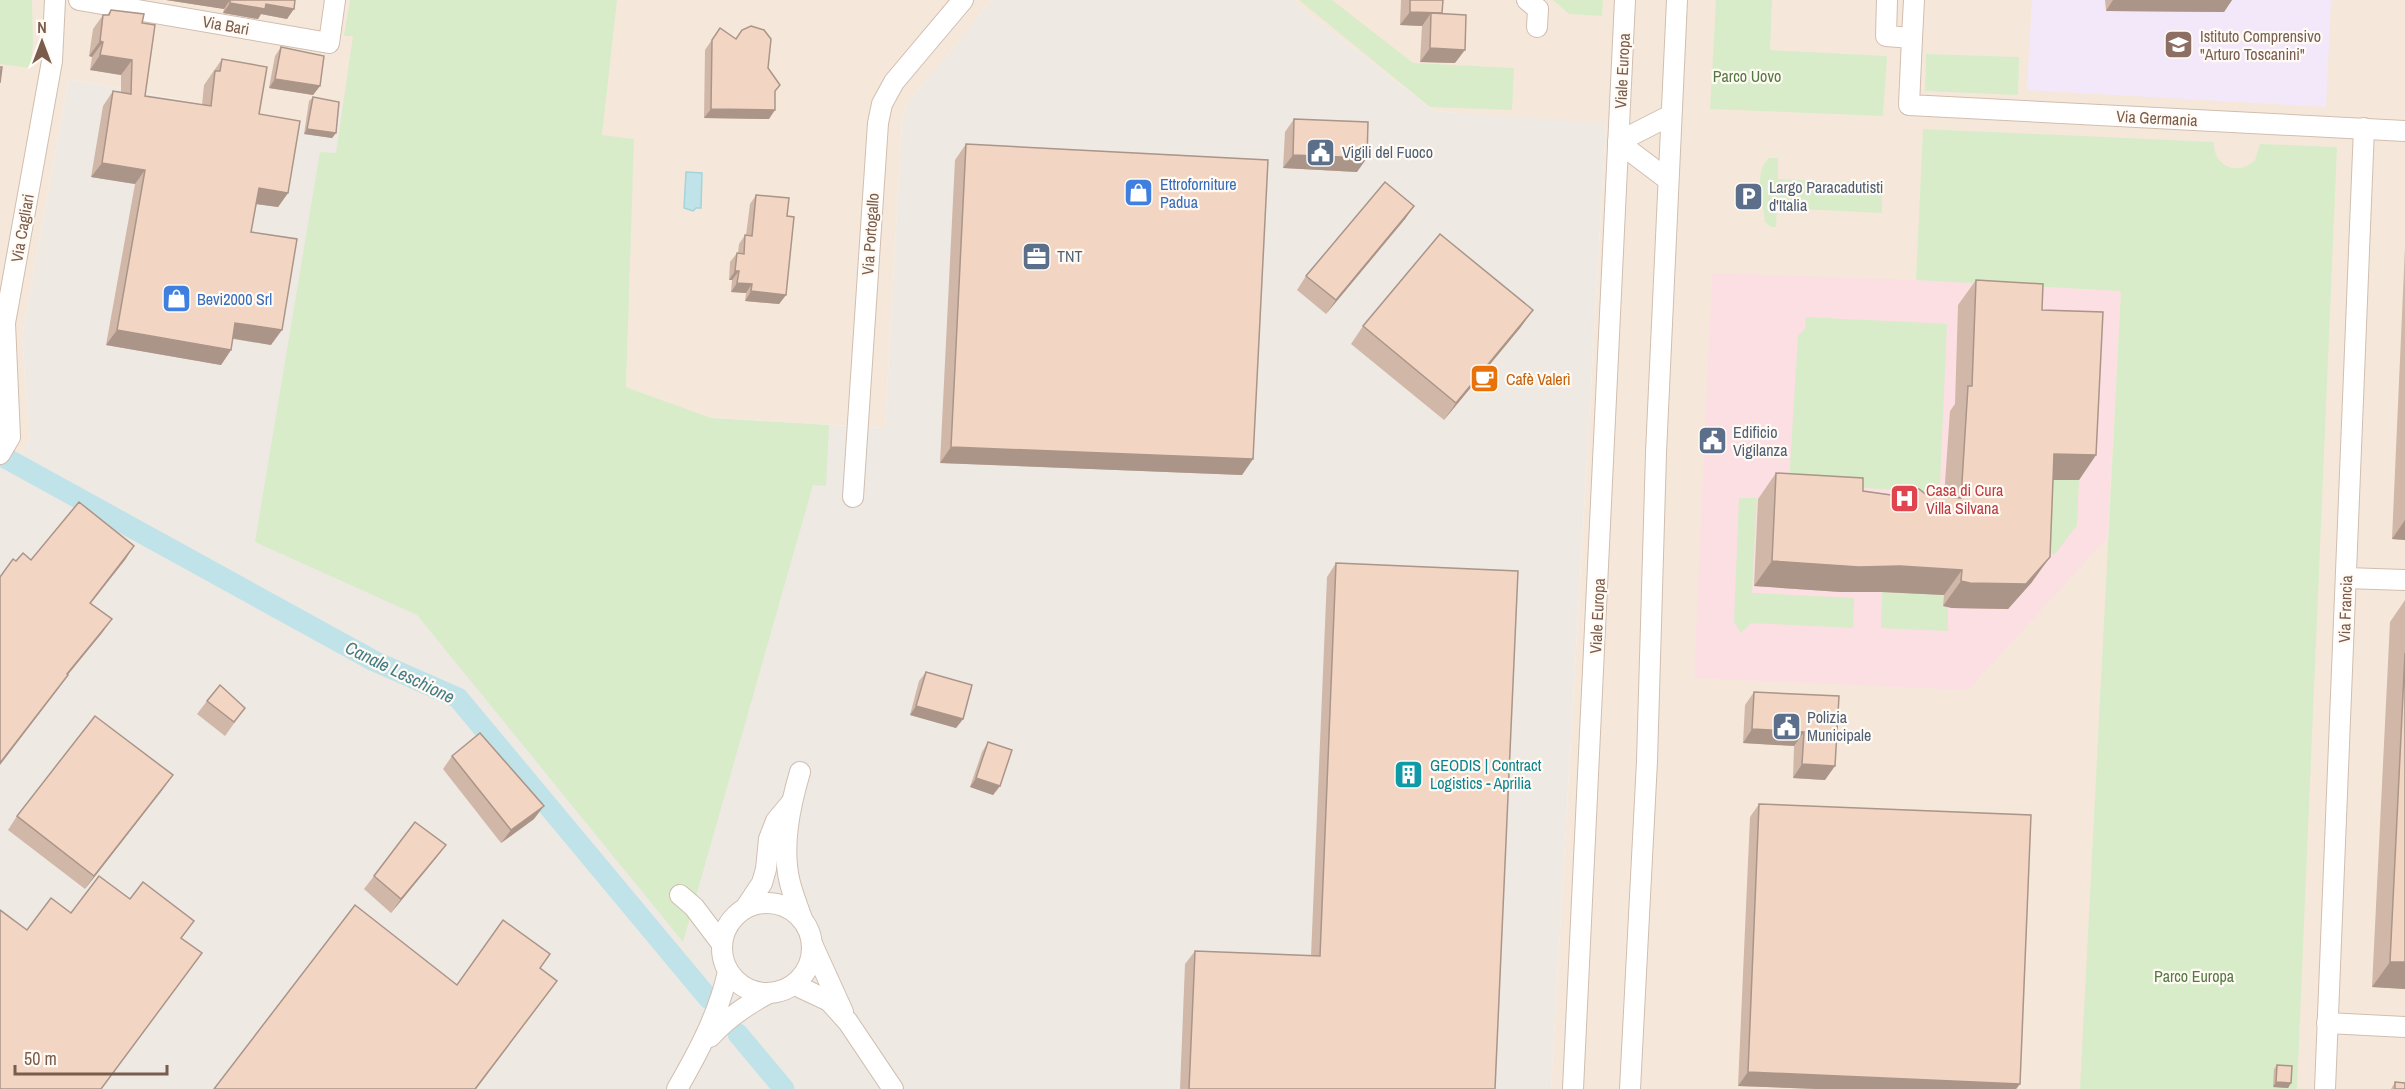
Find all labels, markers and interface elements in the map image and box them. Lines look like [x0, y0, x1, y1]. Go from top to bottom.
street label: Via Bari [201, 10, 251, 40]
north arrow [12, 12, 72, 72]
text: N [37, 16, 47, 38]
place label: Istituto Comprensivo "Arturo Toscanini" [2200, 25, 2321, 65]
school or university icon: Istituto Comprensivo "Arturo Toscanini" [2163, 29, 2195, 61]
street label: Viale Europa [1609, 32, 1635, 109]
park label: Parco Uovo [1713, 65, 1781, 87]
street label: Via Germania [2116, 105, 2199, 131]
public building icon: Vigili del Fuoco [1305, 136, 1337, 168]
place label: Vigili del Fuoco [1342, 141, 1433, 163]
place label: Ettroforniture Padua [1160, 173, 1237, 213]
place label: Largo Paracadutisti d'Italia [1769, 176, 1884, 216]
shop icon: Ettroforniture Padua [1123, 177, 1155, 209]
parking icon: Largo Paracadutisti d'Italia [1732, 180, 1764, 212]
street label: Via Cagliari [5, 192, 39, 264]
street label: Via Portogallo [856, 192, 884, 276]
office icon: TNT [1020, 240, 1052, 272]
place label: TNT [1057, 245, 1083, 267]
shop icon: Bevi2000 Srl [160, 283, 192, 315]
place label: Bevi2000 Srl [197, 288, 272, 310]
cafe icon: Cafè Valerì [1469, 363, 1501, 395]
place label: Cafè Valerì [1506, 368, 1571, 390]
place label: Edificio Vigilanza [1733, 421, 1788, 461]
public building icon: Edificio Vigilanza [1696, 425, 1728, 457]
place label: Casa di Cura Villa Silvana [1926, 479, 2004, 519]
hospital icon: Casa di Cura Villa Silvana [1889, 483, 1921, 515]
street label: Via Francia [2333, 574, 2357, 643]
street label: Viale Europa [1584, 577, 1610, 654]
water label: Canale Leschione [341, 635, 459, 709]
place label: Polizia Municipale [1807, 706, 1871, 746]
public building icon: Polizia Municipale [1770, 710, 1802, 742]
place label: GEODIS | Contract Logistics - Aprilia [1430, 754, 1542, 794]
building icon: GEODIS | Contract Logistics - Aprilia [1393, 758, 1425, 790]
park label: Parco Europa [2154, 965, 2235, 987]
scale bar [15, 1038, 166, 1076]
text: 50 m [24, 1046, 57, 1071]

